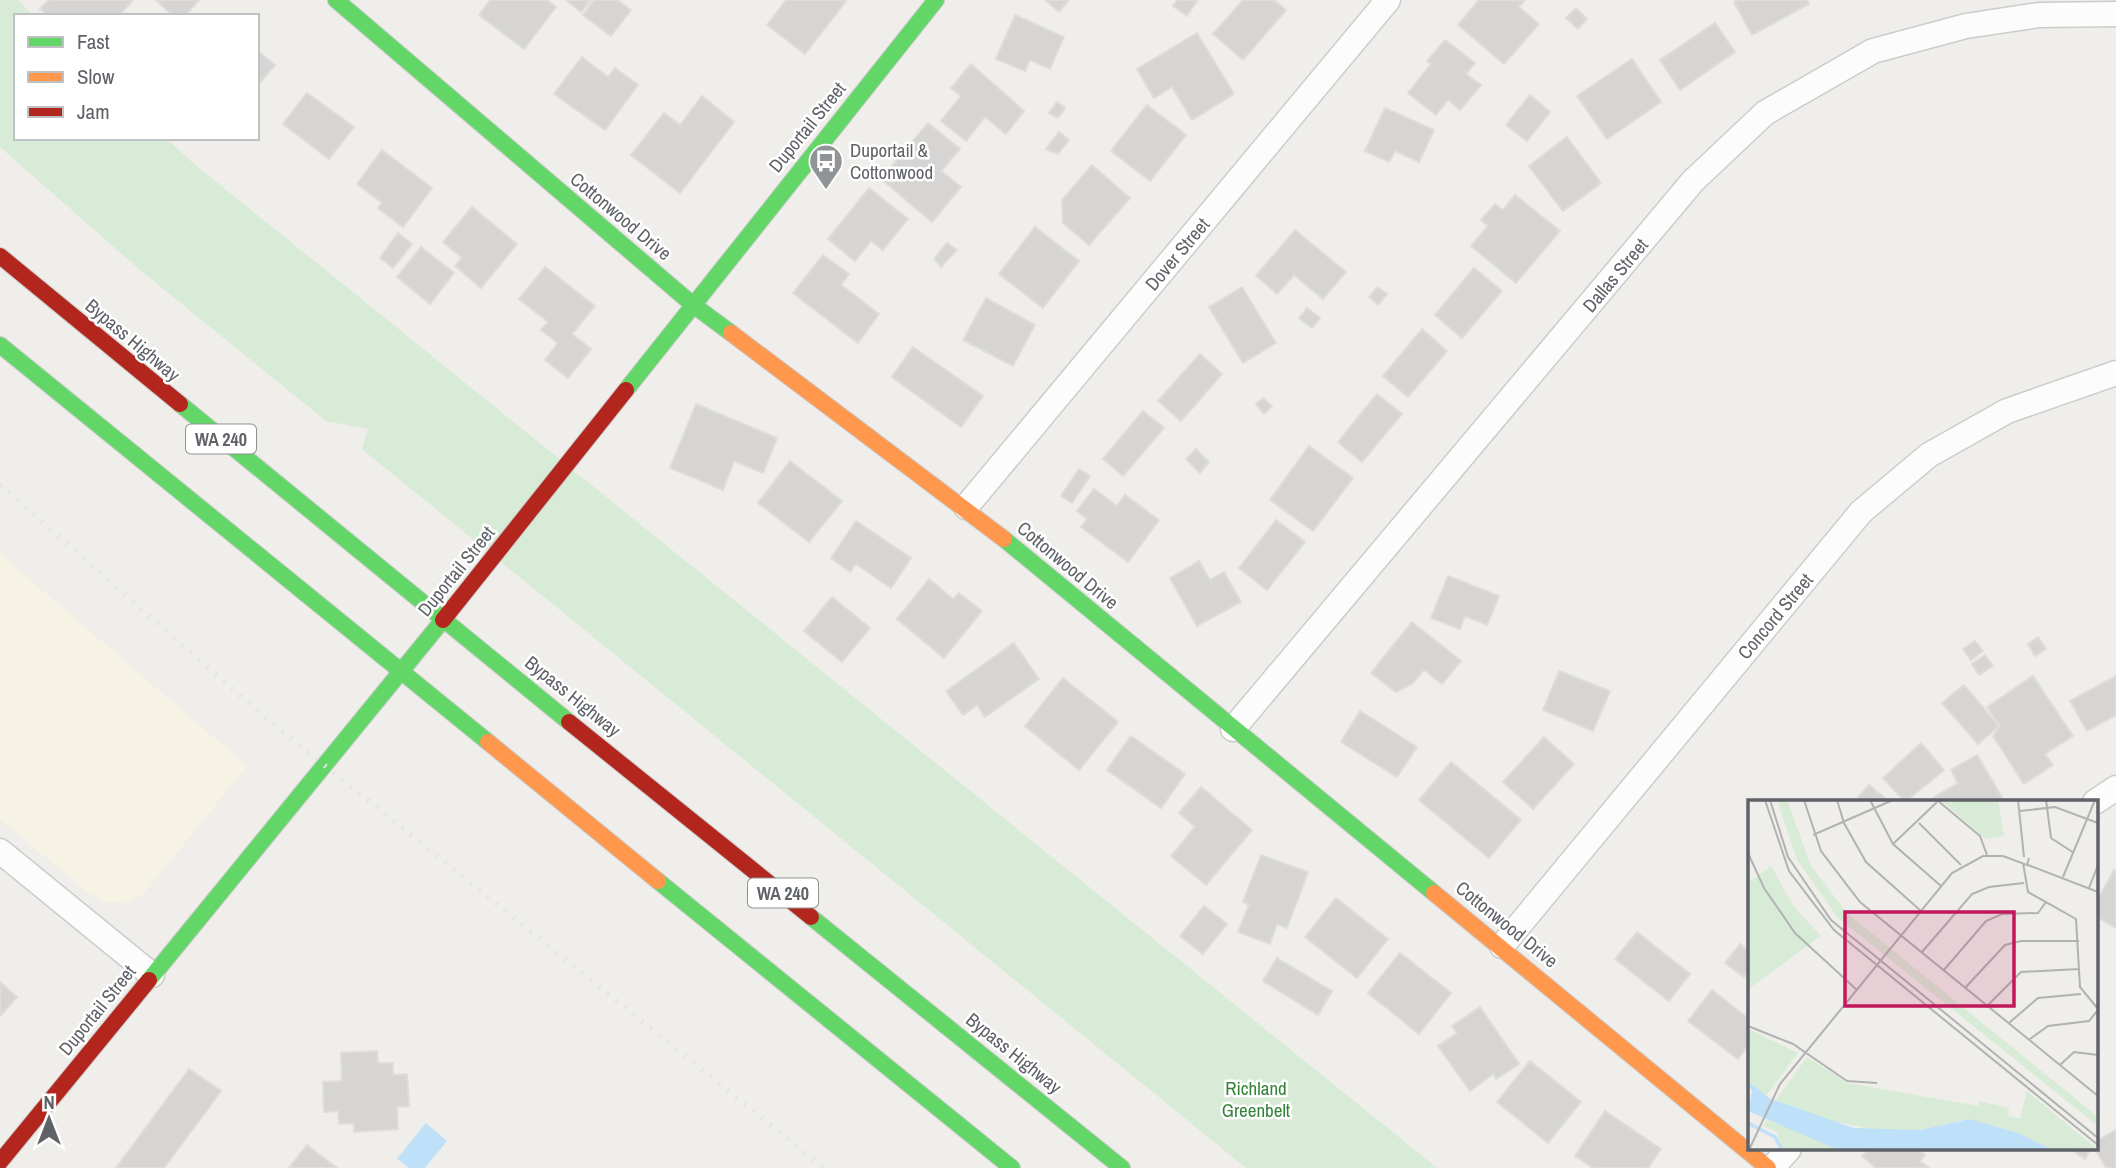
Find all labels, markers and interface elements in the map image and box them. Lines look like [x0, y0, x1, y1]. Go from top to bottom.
legend [14, 14, 259, 140]
text: Fast [77, 27, 110, 56]
text: Slow [77, 62, 115, 91]
street label: Duportail Street [763, 76, 852, 178]
text: Jam [77, 97, 110, 126]
place label: Duportail & Cottonwood [850, 137, 933, 185]
bus stop icon: Duportail & Cottonwood [807, 142, 845, 191]
street label: Cottonwood Drive [565, 166, 677, 266]
street label: Dover Street [1139, 212, 1215, 296]
street label: Dallas Street [1576, 232, 1654, 318]
street label: Bypass Highway [80, 293, 186, 387]
road number: WA 240 [186, 424, 256, 454]
street label: Cottonwood Drive [1012, 515, 1124, 615]
street label: Duportail Street [412, 520, 501, 622]
street label: Concord Street [1731, 567, 1819, 664]
street label: Bypass Highway [520, 649, 626, 743]
inset map [1748, 800, 2098, 1150]
street label: Cottonwood Drive [1450, 875, 1564, 973]
road number: WA 240 [748, 878, 818, 908]
street label: Duportail Street [53, 959, 142, 1061]
street label: Bypass Highway [961, 1006, 1067, 1100]
park label: Richland Greenbelt [1222, 1075, 1291, 1123]
north arrow [14, 1084, 84, 1154]
text: N [43, 1089, 55, 1115]

